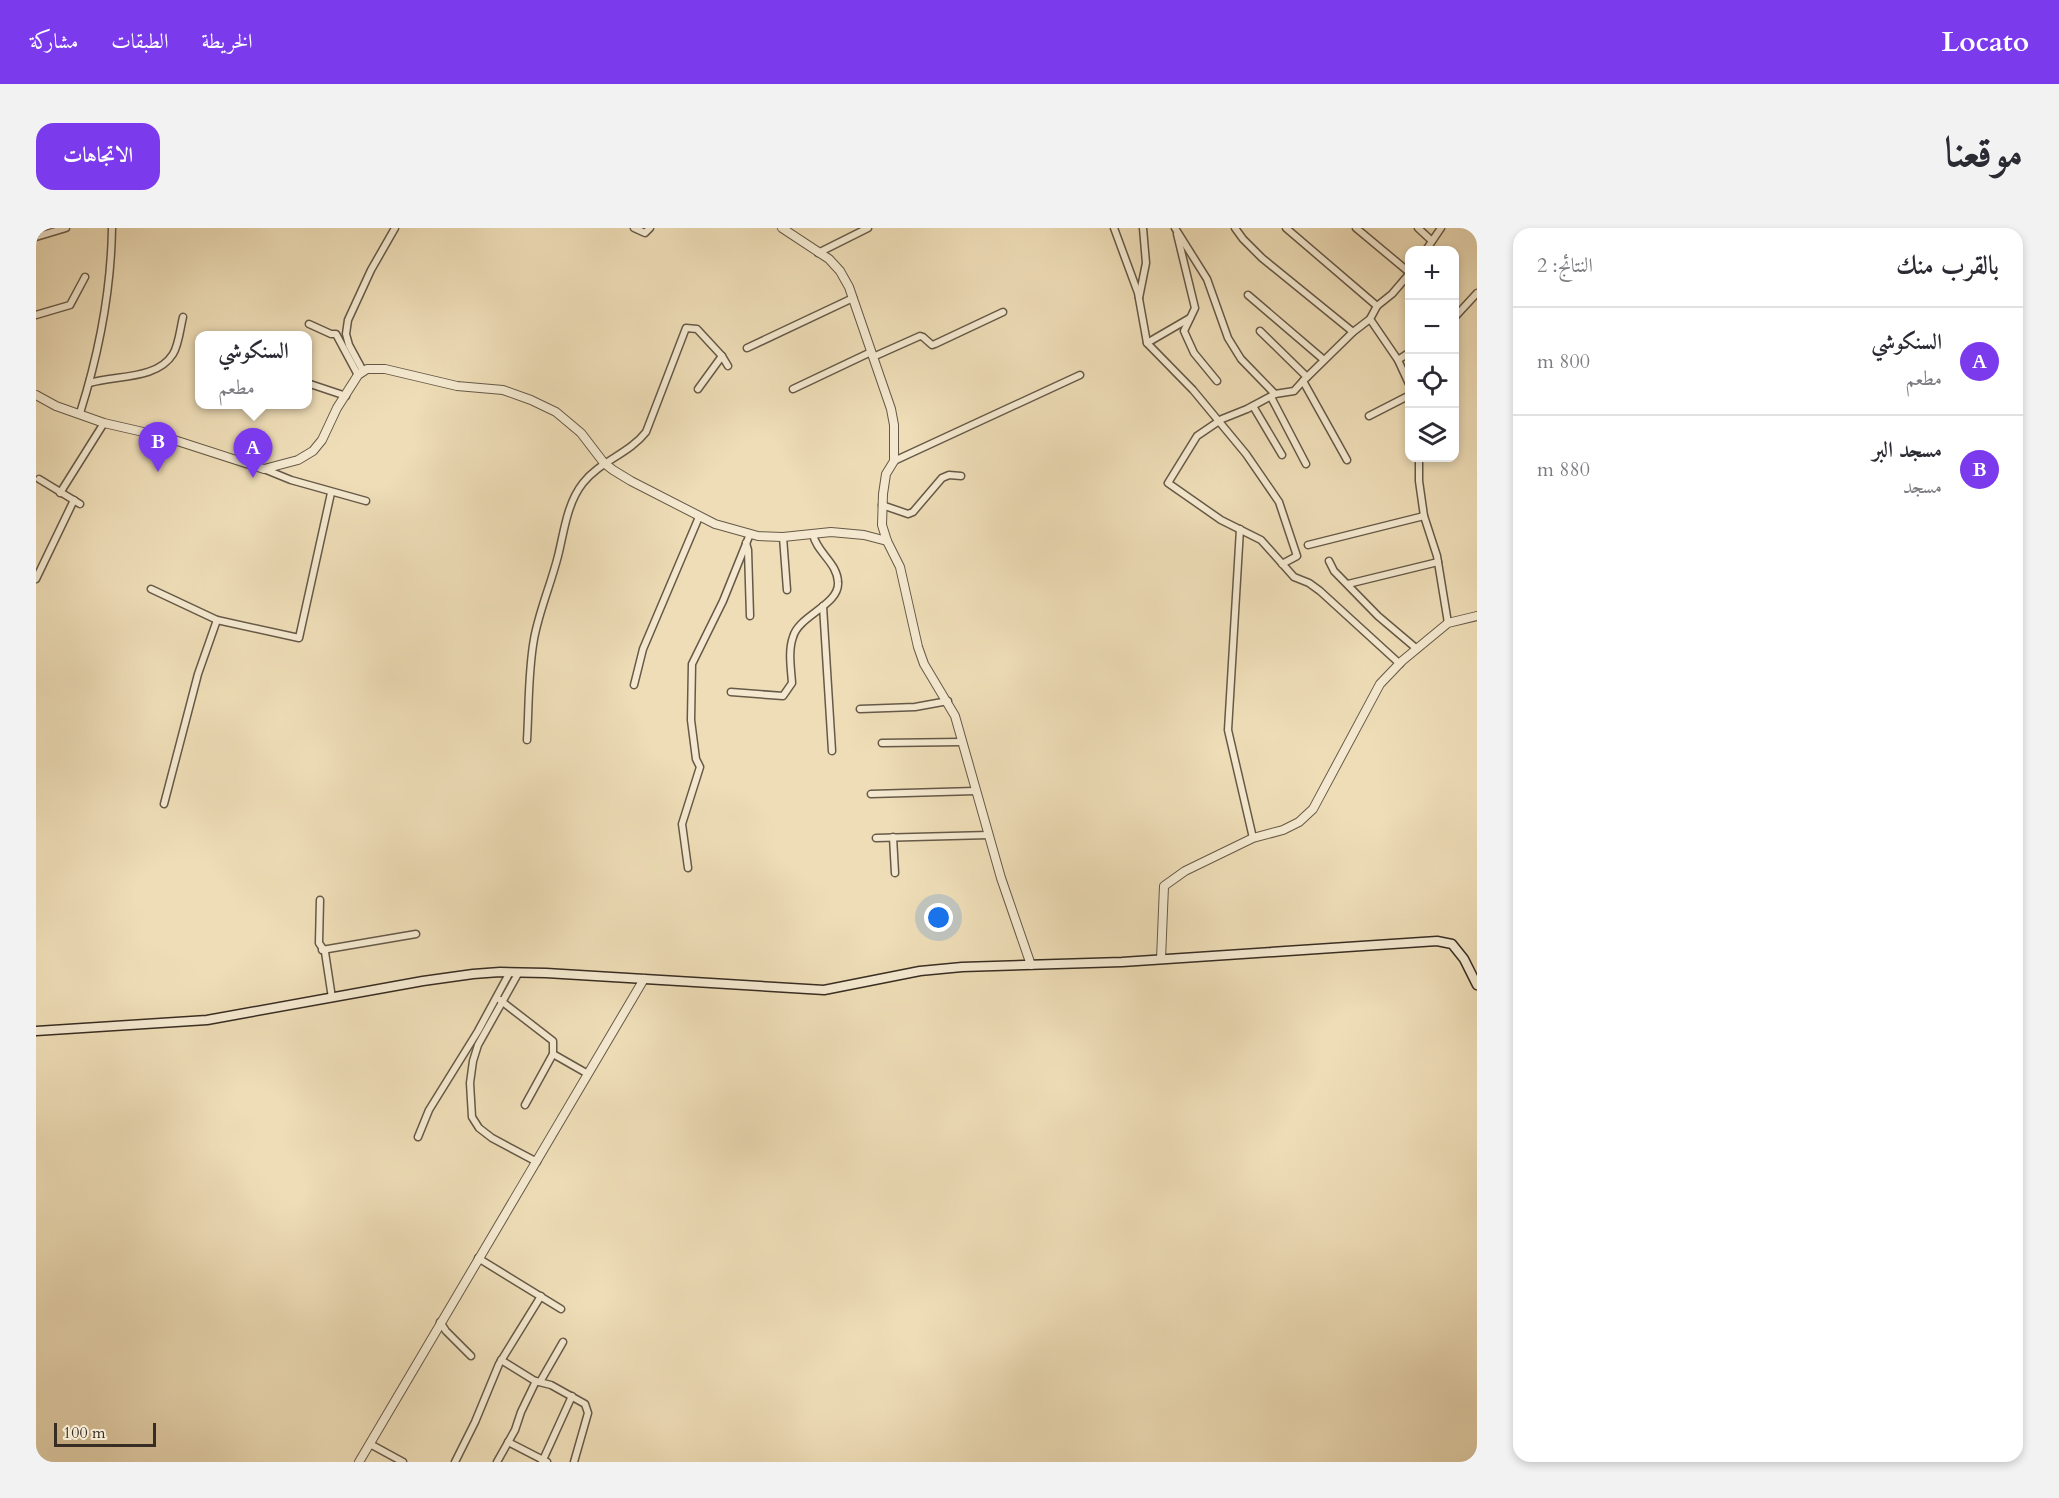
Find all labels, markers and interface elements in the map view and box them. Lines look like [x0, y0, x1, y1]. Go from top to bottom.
text: Locato [1941, 23, 2029, 61]
text: مشاركة [30, 27, 78, 56]
text: الطبقات [111, 27, 168, 56]
text: الخريطة [201, 27, 253, 56]
button: الاتجاهات [36, 123, 160, 190]
text: موقعنا [1945, 124, 2023, 181]
map controls [1405, 246, 1459, 462]
button: + [1405, 246, 1459, 300]
text: بالقرب منك [1896, 248, 1999, 283]
text: النتائج: 2 [1537, 252, 1593, 279]
button: − [1405, 300, 1459, 354]
text: السنكوشي [1871, 327, 1942, 357]
popup [195, 331, 312, 409]
text: السنكوشي [218, 336, 289, 366]
text: 800 m [1537, 348, 1590, 375]
text: A [1972, 348, 1987, 375]
button: locate [1405, 354, 1459, 408]
text: مطعم [1905, 365, 1942, 392]
text: مطعم [218, 374, 255, 401]
button: layers [1405, 408, 1459, 462]
pin: B [138, 422, 178, 472]
pin: A [234, 428, 272, 478]
text: مسجد البر [1872, 435, 1942, 465]
text: 880 m [1537, 456, 1590, 483]
text: B [1972, 456, 1987, 483]
text: مسجد [1903, 473, 1942, 500]
your location [924, 903, 953, 932]
scale bar [54, 1420, 156, 1448]
text: 100 m [63, 1422, 105, 1444]

